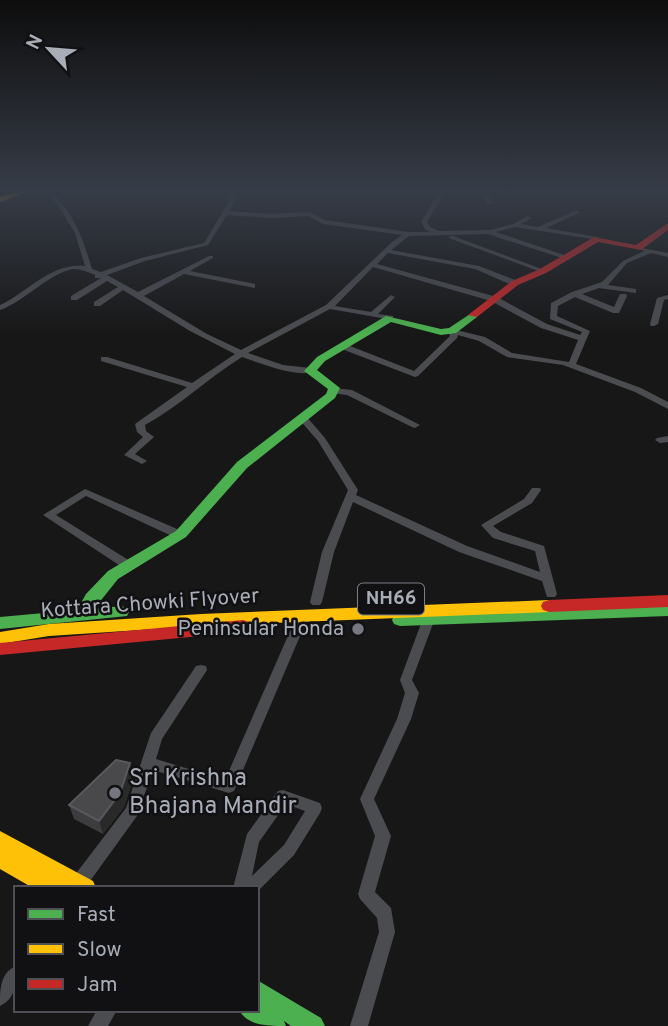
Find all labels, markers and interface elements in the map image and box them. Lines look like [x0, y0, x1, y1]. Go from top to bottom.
north arrow [14, 14, 84, 84]
text: N [22, 31, 49, 54]
street label: Kottara Chowki Flyover [40, 583, 260, 625]
road number: NH66 [358, 584, 424, 614]
place label: Peninsular Honda [177, 616, 344, 643]
marker: Peninsular Honda [350, 621, 366, 637]
place label: Sri Krishna Bhajana Mandir [129, 764, 297, 822]
marker: Sri Krishna Bhajana Mandir [107, 785, 123, 801]
legend [14, 886, 259, 1012]
text: Fast [77, 902, 116, 929]
text: Slow [77, 937, 122, 964]
text: Jam [77, 972, 118, 999]

